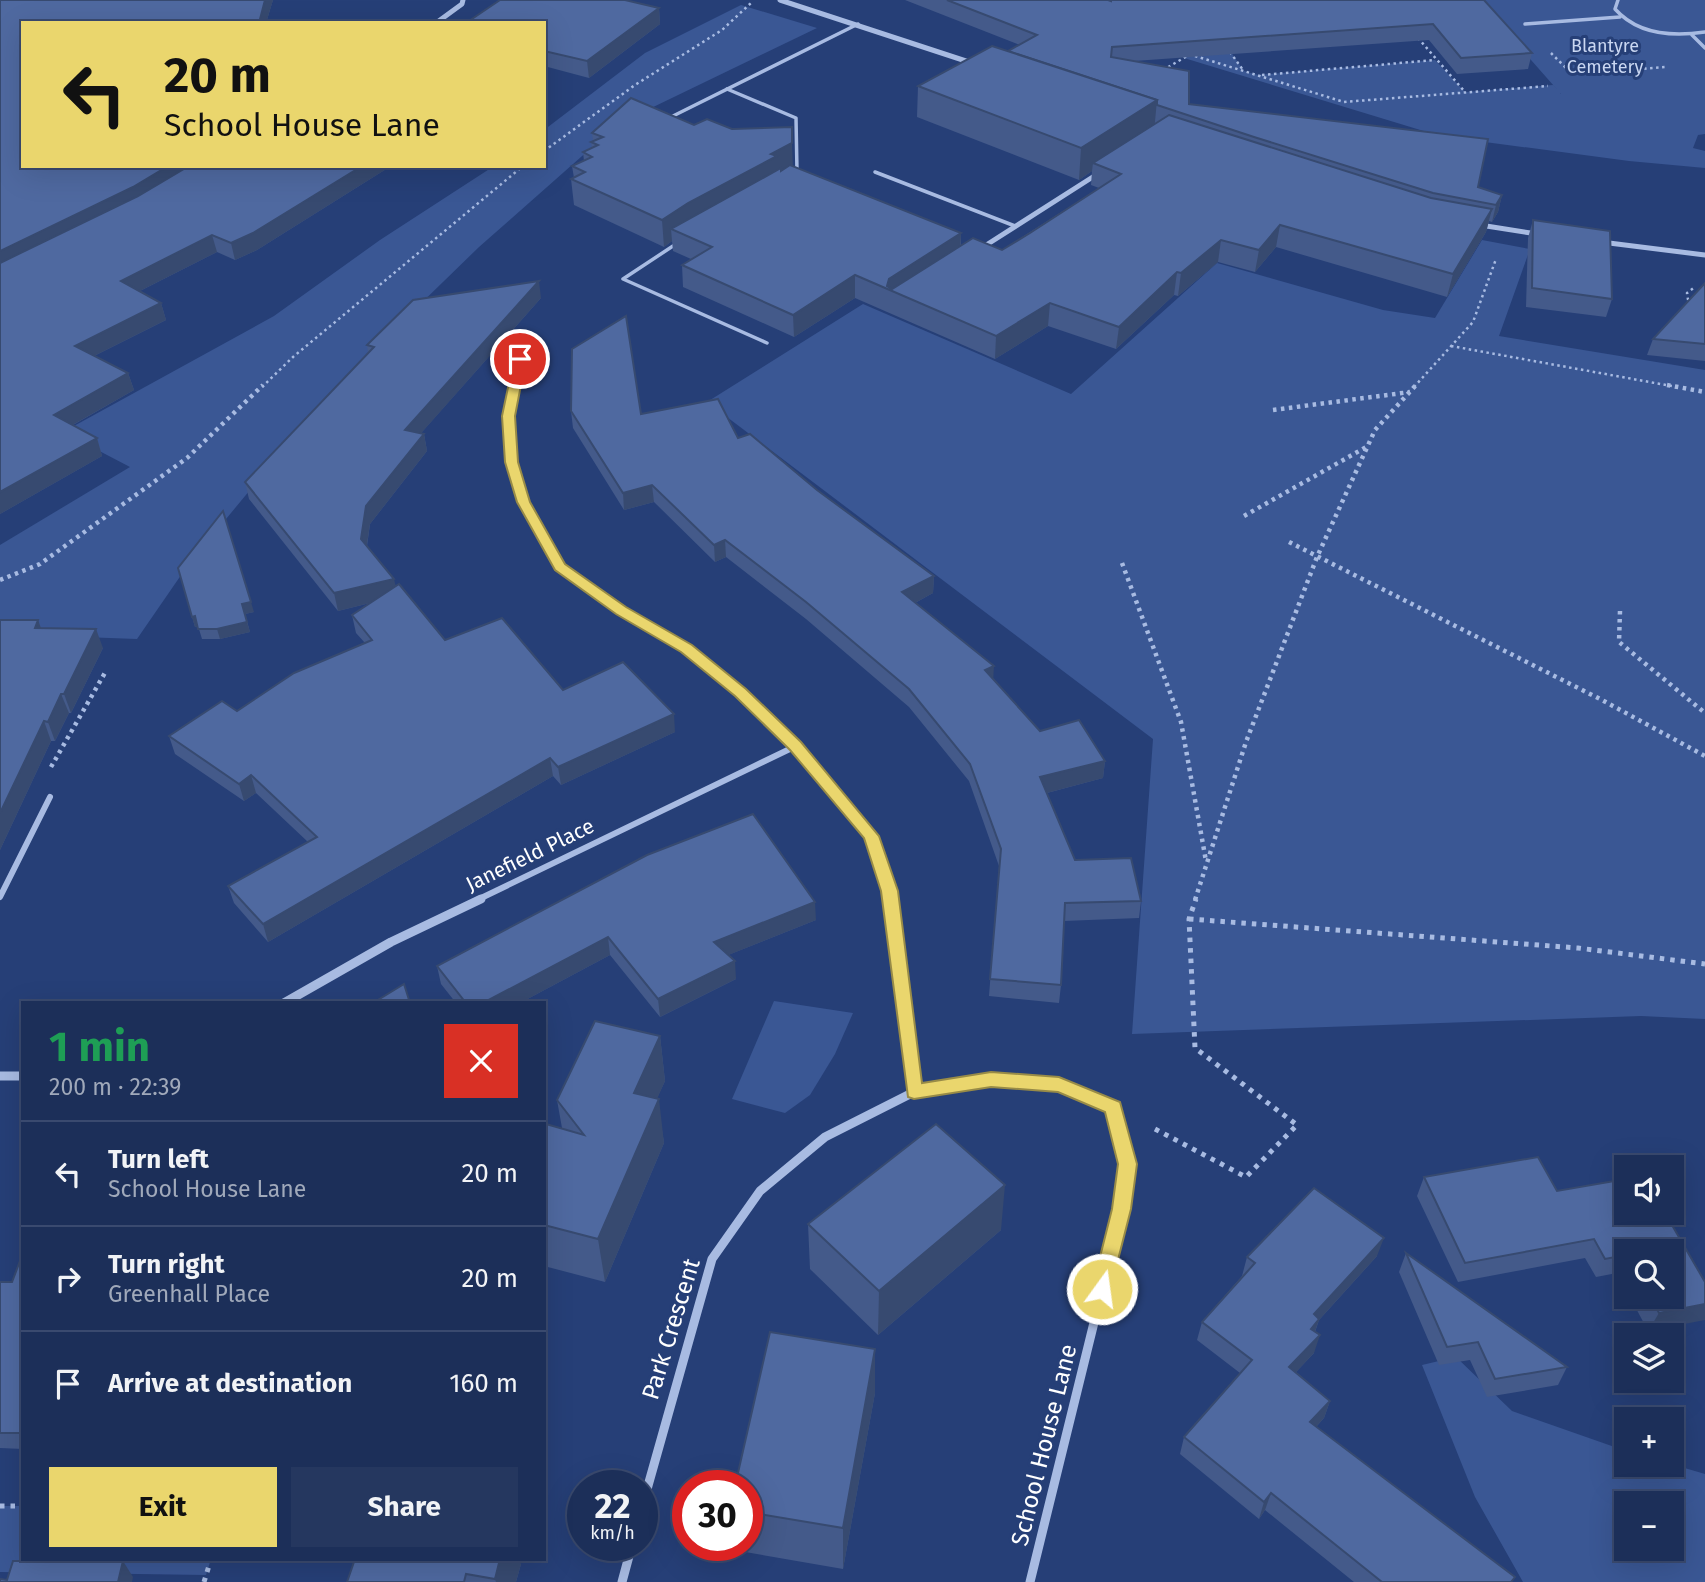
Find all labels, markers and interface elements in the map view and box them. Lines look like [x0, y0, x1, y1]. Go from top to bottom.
park label: Blantyre Cemetery [1567, 35, 1643, 78]
text: 20 m [164, 46, 271, 105]
icon: left [49, 49, 140, 140]
text: School House Lane [164, 106, 440, 144]
pin [490, 329, 550, 389]
icon: arrive [501, 340, 539, 378]
street label: Janefield Place [461, 813, 599, 897]
text: 1 min [49, 1022, 150, 1072]
button: close [444, 1024, 518, 1098]
text: 200 m · 22:39 [49, 1073, 181, 1101]
text: Turn left [108, 1144, 209, 1175]
icon: left [49, 1155, 87, 1193]
map controls [1614, 1155, 1684, 1561]
button: sound [1614, 1155, 1684, 1225]
text: 20 m [461, 1158, 518, 1189]
text: School House Lane [108, 1175, 306, 1203]
button: search [1614, 1239, 1684, 1309]
text: Turn right [108, 1249, 225, 1280]
position arrow [1065, 1252, 1139, 1326]
street label: Park Crescent [636, 1255, 706, 1403]
icon: right [49, 1260, 87, 1298]
text: 20 m [461, 1263, 518, 1294]
text: Greenhall Place [108, 1280, 270, 1308]
button: layers [1614, 1323, 1684, 1393]
street label: School House Lane [1005, 1341, 1083, 1549]
icon: arrive [49, 1365, 87, 1403]
text: Arrive at destination [108, 1368, 352, 1399]
text: 160 m [449, 1368, 518, 1399]
button: + [1614, 1407, 1684, 1477]
button: Exit [49, 1467, 277, 1547]
button: Share [291, 1467, 518, 1547]
speed limit sign: 30 [672, 1470, 763, 1561]
text: 22 [594, 1485, 631, 1527]
button: − [1614, 1491, 1684, 1561]
text: km/h [590, 1522, 635, 1544]

